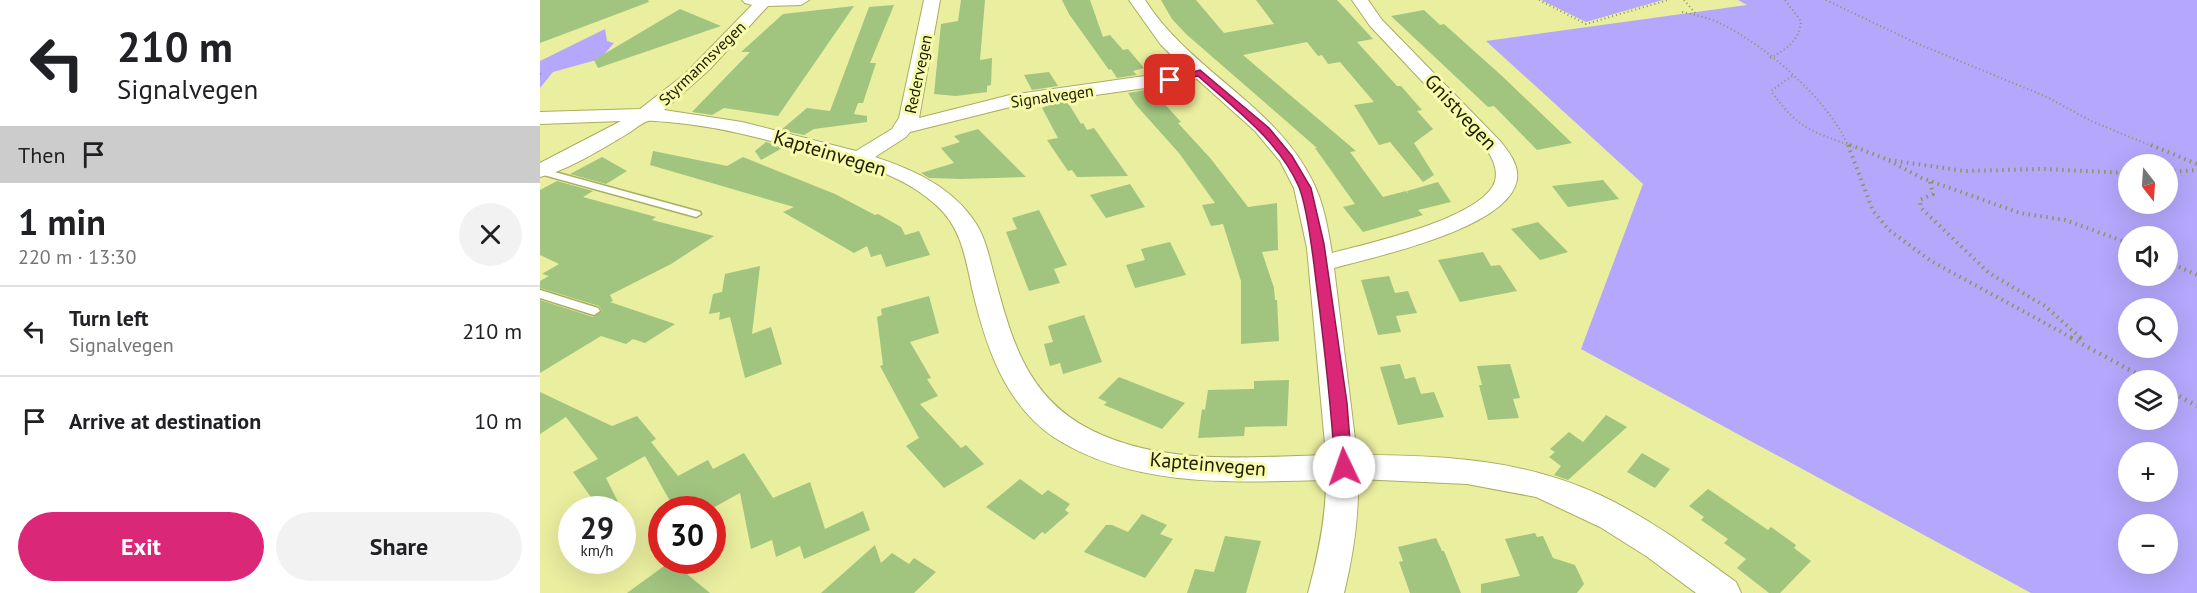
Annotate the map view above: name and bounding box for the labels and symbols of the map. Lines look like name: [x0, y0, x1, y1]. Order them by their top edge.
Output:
street label: Styrmannsvegen: [654, 17, 750, 109]
street label: Redervegen: [900, 33, 936, 115]
pin: [1144, 54, 1195, 105]
street label: Gnistvegen: [1419, 68, 1503, 156]
street label: Signalvegen: [1009, 80, 1095, 112]
street label: Kapteinvegen: [770, 124, 890, 182]
north arrow: [2118, 154, 2178, 214]
position arrow: [1312, 435, 1376, 499]
street label: Kapteinvegen: [1149, 446, 1267, 482]
speed limit sign: 30: [648, 496, 726, 574]

